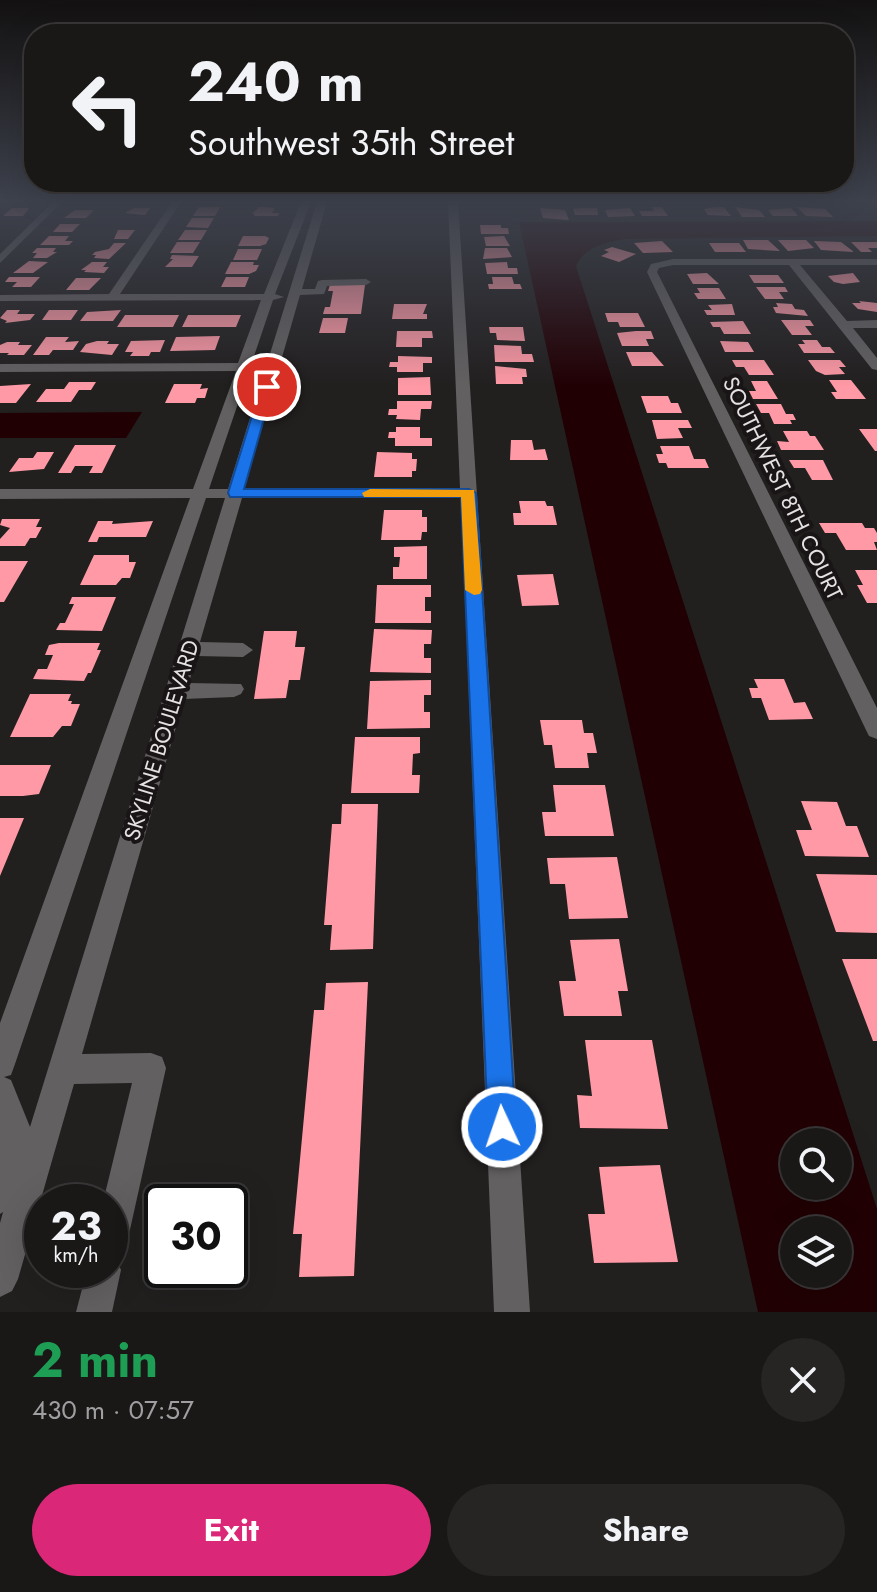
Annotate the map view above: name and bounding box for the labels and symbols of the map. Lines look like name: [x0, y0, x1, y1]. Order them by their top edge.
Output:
pin: [233, 353, 301, 421]
street label: SOUTHWEST 8TH COURT: [715, 371, 851, 606]
street label: SKYLINE BOULEVARD: [115, 636, 207, 844]
position arrow: [460, 1085, 544, 1169]
speed limit sign: 30: [144, 1184, 248, 1288]

